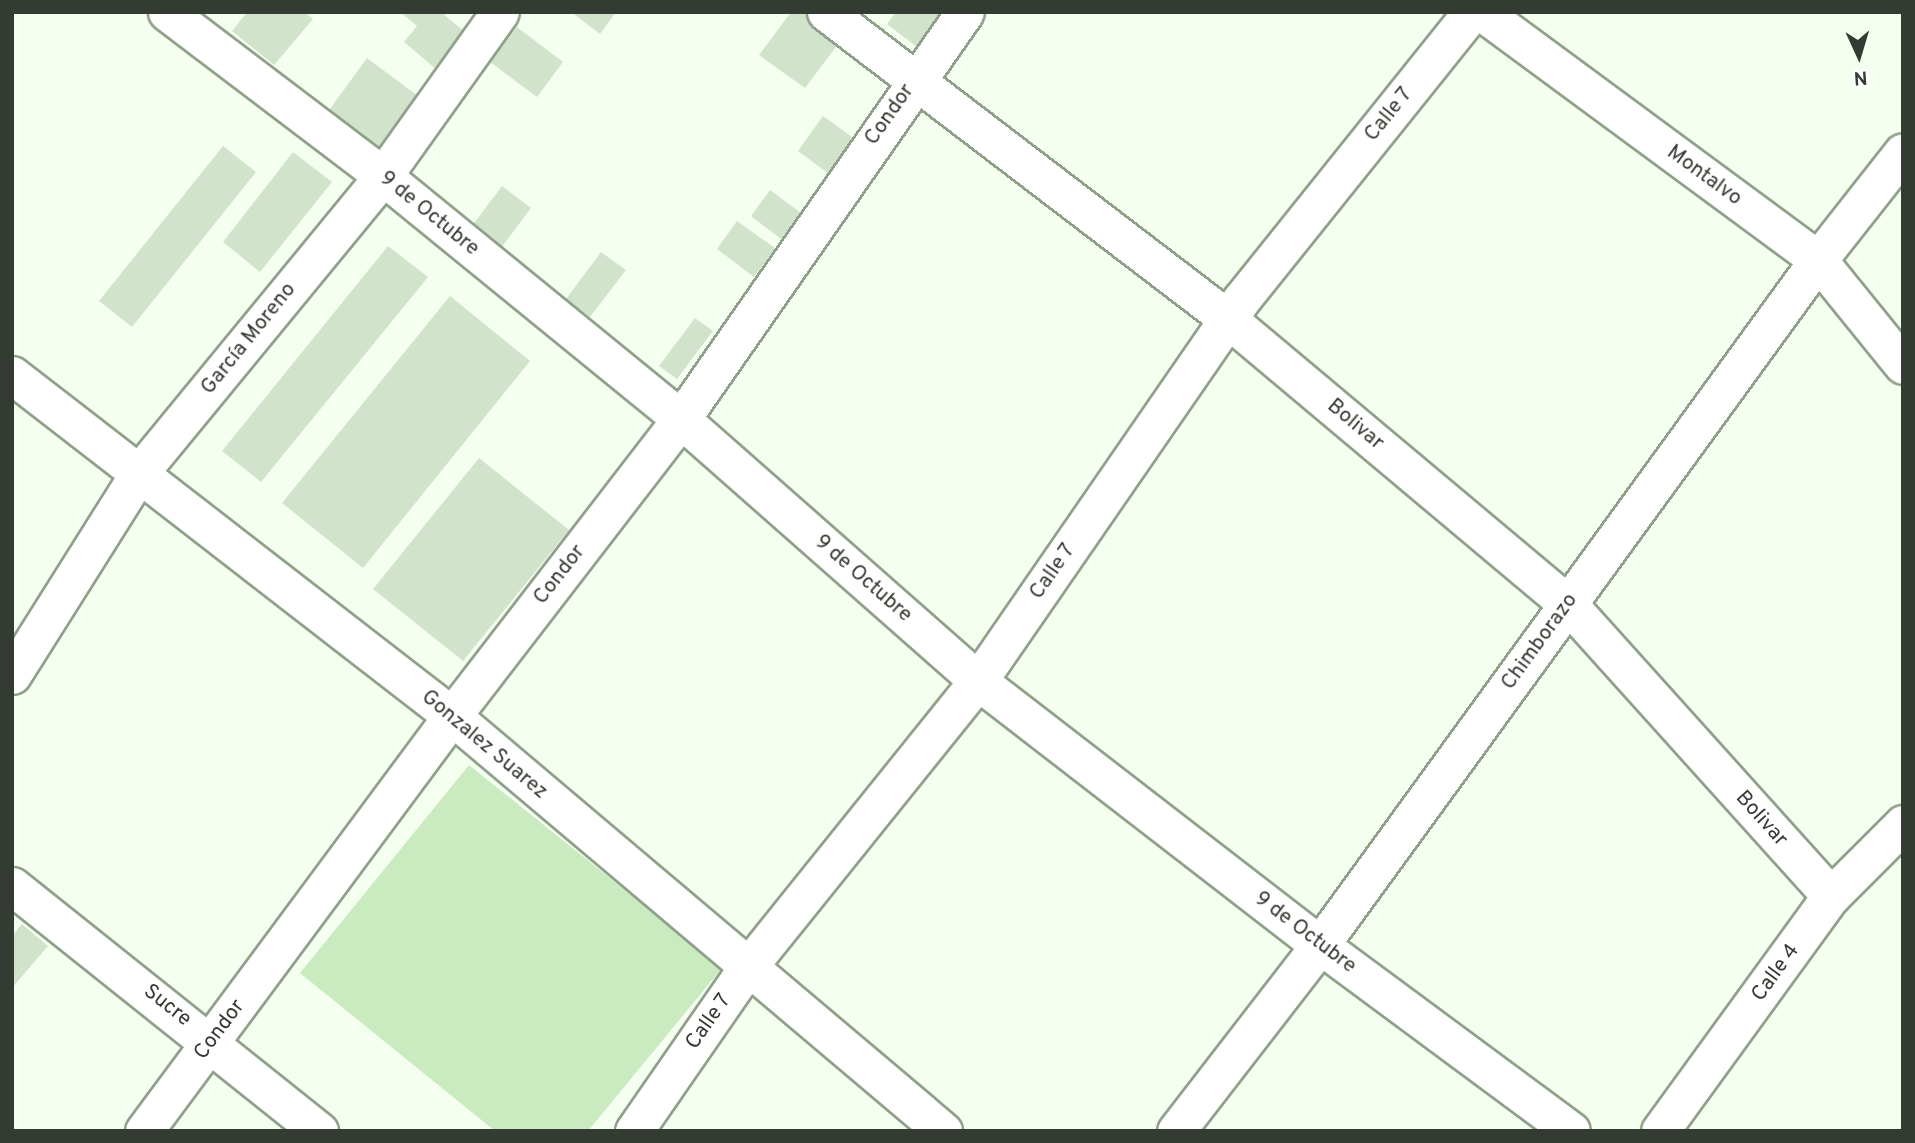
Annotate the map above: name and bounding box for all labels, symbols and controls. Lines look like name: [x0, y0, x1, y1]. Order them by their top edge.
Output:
north arrow: [1824, 21, 1894, 91]
text: N: [1853, 65, 1868, 89]
street label: Condor: [860, 80, 920, 150]
street label: Calle 7: [1359, 83, 1419, 147]
street label: Montalvo: [1662, 140, 1746, 212]
street label: 9 de Octubre: [374, 166, 484, 262]
street label: García Moreno: [196, 278, 302, 400]
street label: Bolivar: [1321, 394, 1389, 456]
street label: 9 de Octubre: [809, 530, 917, 628]
street label: Calle 7: [1025, 539, 1081, 605]
street label: Condor: [529, 540, 591, 610]
street label: Chimborazo: [1497, 589, 1583, 695]
street label: Gonzalez Suarez: [416, 685, 552, 805]
street label: Bolivar: [1729, 786, 1793, 852]
street label: 9 de Octubre: [1249, 887, 1361, 979]
street label: Calle 4: [1747, 939, 1805, 1007]
street label: Sucre: [138, 980, 196, 1032]
street label: Calle 7: [681, 989, 737, 1055]
street label: Condor: [189, 995, 251, 1065]

